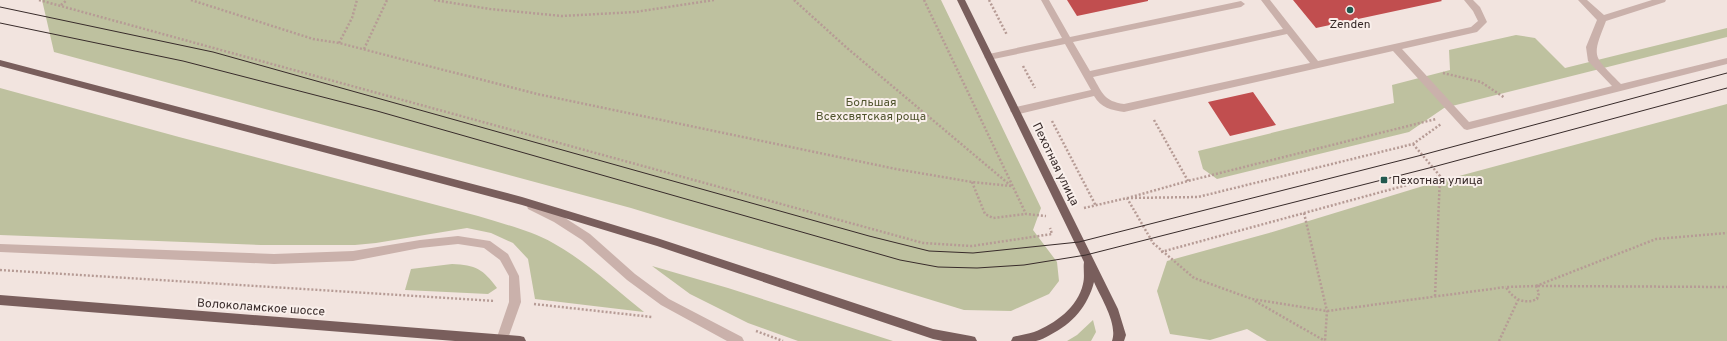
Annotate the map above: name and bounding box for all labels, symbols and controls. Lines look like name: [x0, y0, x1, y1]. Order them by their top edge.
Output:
marker: Zenden: [1345, 5, 1355, 15]
place label: Zenden: [1329, 17, 1371, 33]
park label: Большая Всехсвятская роща: [816, 95, 926, 125]
street label: Пехотная улица: [1028, 120, 1082, 209]
place label: Пехотная улица: [1392, 173, 1483, 189]
marker: Пехотная улица: [1379, 175, 1389, 185]
street label: Волоколамское шоссе: [196, 296, 325, 320]

